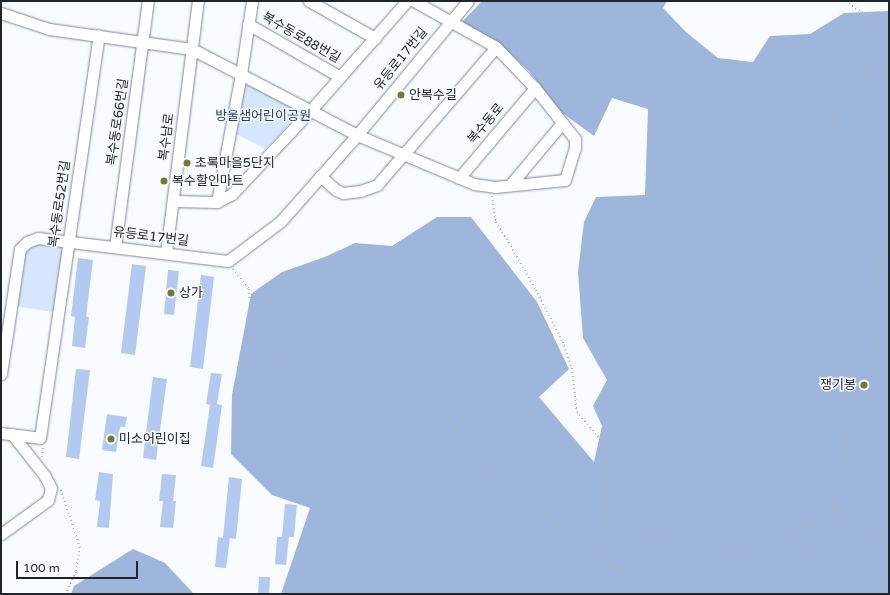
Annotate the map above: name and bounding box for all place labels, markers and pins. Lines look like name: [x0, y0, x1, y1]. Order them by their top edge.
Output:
place label: 안복수길: [409, 87, 457, 103]
marker: 안복수길: [396, 90, 406, 100]
place label: 초록마을5단지: [195, 155, 275, 171]
marker: 초록마을5단지: [182, 158, 192, 168]
place label: 복수할인마트: [172, 173, 244, 189]
marker: 복수할인마트: [159, 176, 169, 186]
place label: 상가: [179, 285, 203, 301]
marker: 상가: [166, 288, 176, 298]
place label: 쟁기봉: [820, 377, 856, 393]
marker: 쟁기봉: [859, 380, 869, 390]
place label: 미소어린이집: [119, 431, 191, 447]
marker: 미소어린이집: [106, 434, 116, 444]

